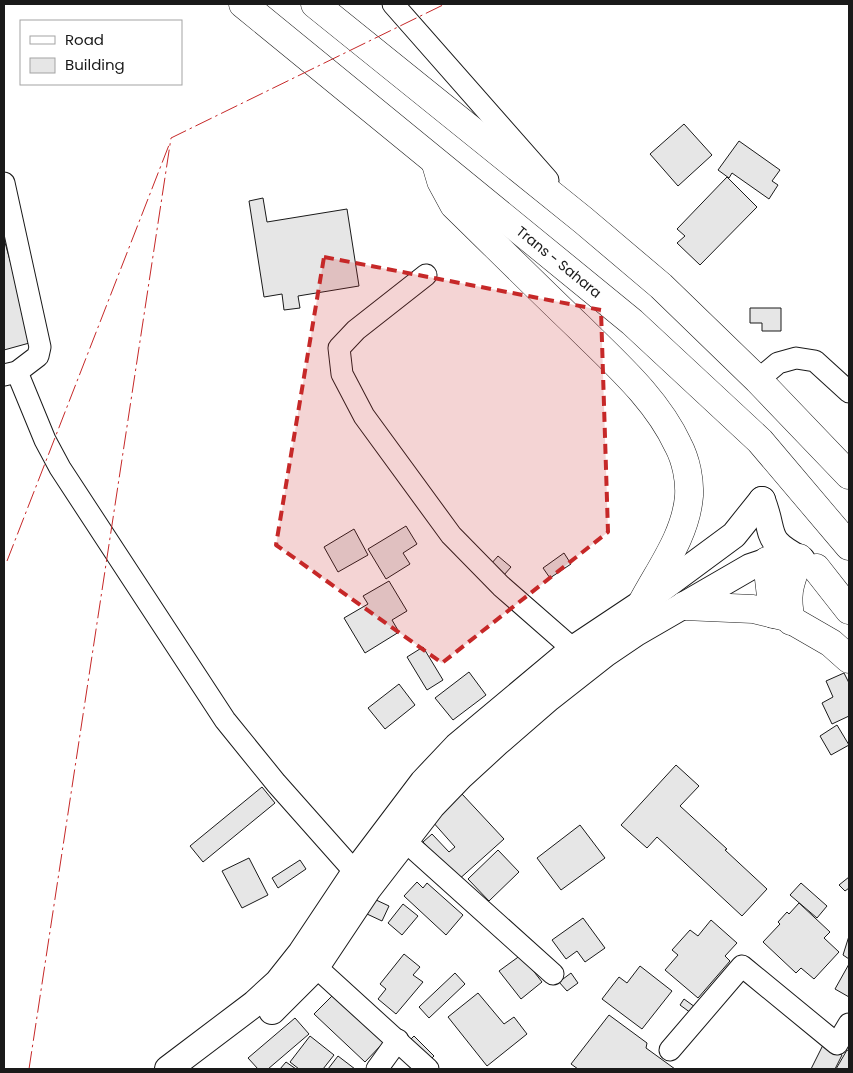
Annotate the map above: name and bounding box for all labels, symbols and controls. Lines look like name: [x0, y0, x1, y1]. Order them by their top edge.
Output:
legend: [20, 20, 182, 85]
text: Road: [65, 29, 104, 50]
text: Building: [65, 54, 125, 75]
street label: Trans - Sahara: [512, 221, 606, 303]

